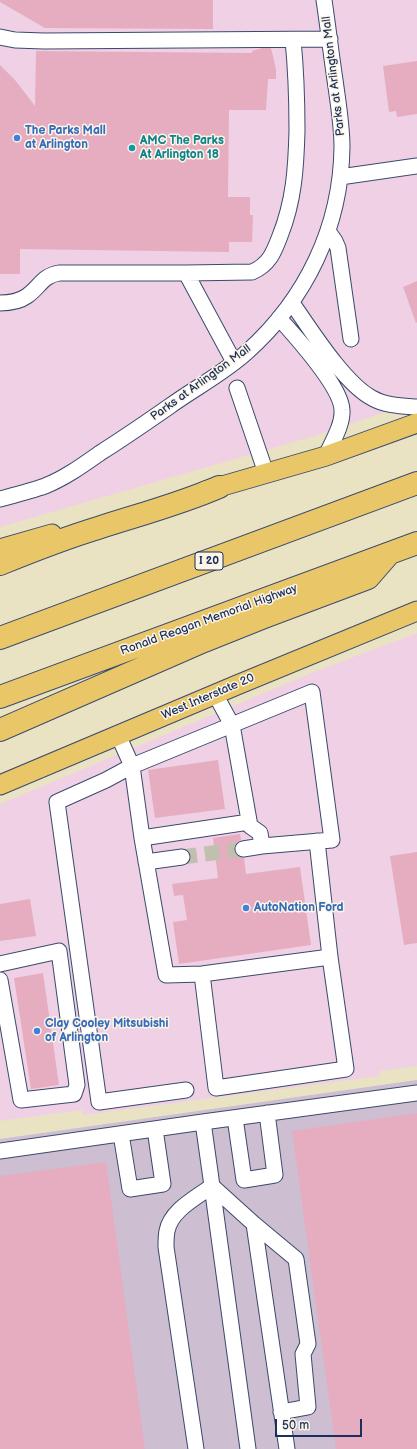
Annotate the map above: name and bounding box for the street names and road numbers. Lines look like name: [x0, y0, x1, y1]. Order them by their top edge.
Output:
street label: Parks at Arlington Mall: [320, 15, 348, 137]
street label: Parks at Arlington Mall: [148, 342, 254, 424]
road number: I 20: [195, 552, 223, 570]
street label: Ronald Reagan Memorial Highway: [119, 581, 299, 659]
street label: West Interstate 20: [159, 671, 257, 723]

